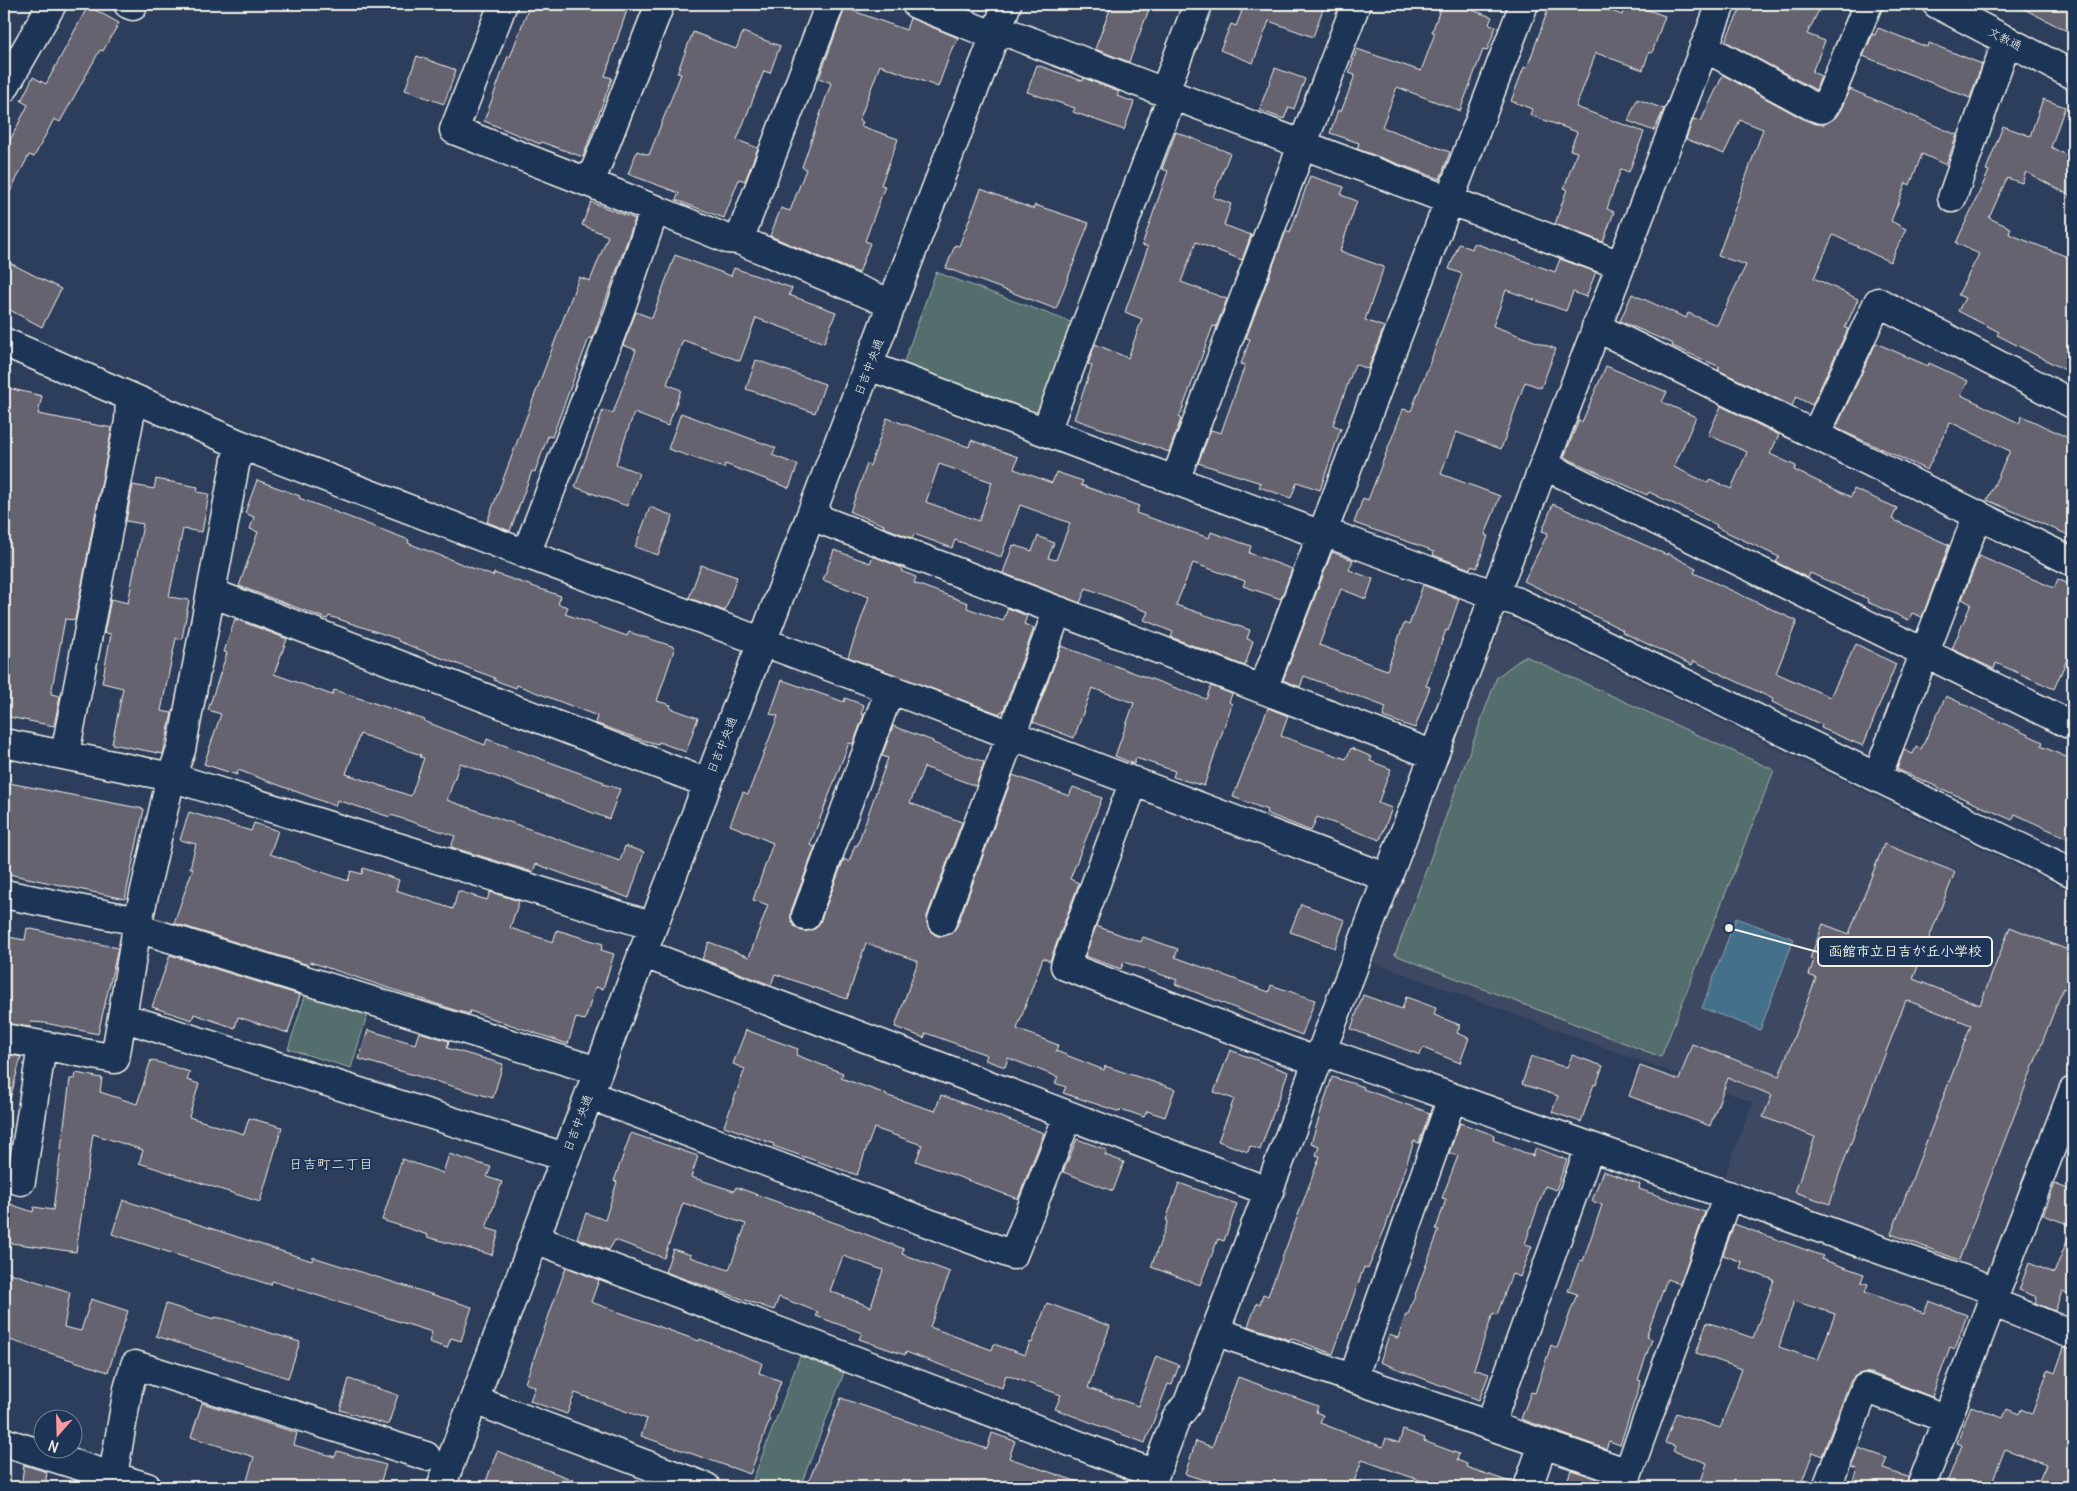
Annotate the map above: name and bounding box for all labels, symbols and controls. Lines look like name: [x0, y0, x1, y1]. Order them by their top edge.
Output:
street label: 文教通: [1986, 24, 2025, 53]
street label: 日吉中央通: [851, 336, 886, 398]
street label: 日吉中央通: [703, 714, 740, 775]
callout: 函館市立日吉が丘小学校: [1818, 937, 1992, 966]
text: 函館市立日吉が丘小学校: [1828, 942, 1982, 960]
street label: 日吉中央通: [560, 1092, 595, 1154]
district label: 日吉町二丁目: [289, 1155, 373, 1173]
north arrow: [32, 1408, 82, 1458]
text: N: [46, 1436, 61, 1456]

